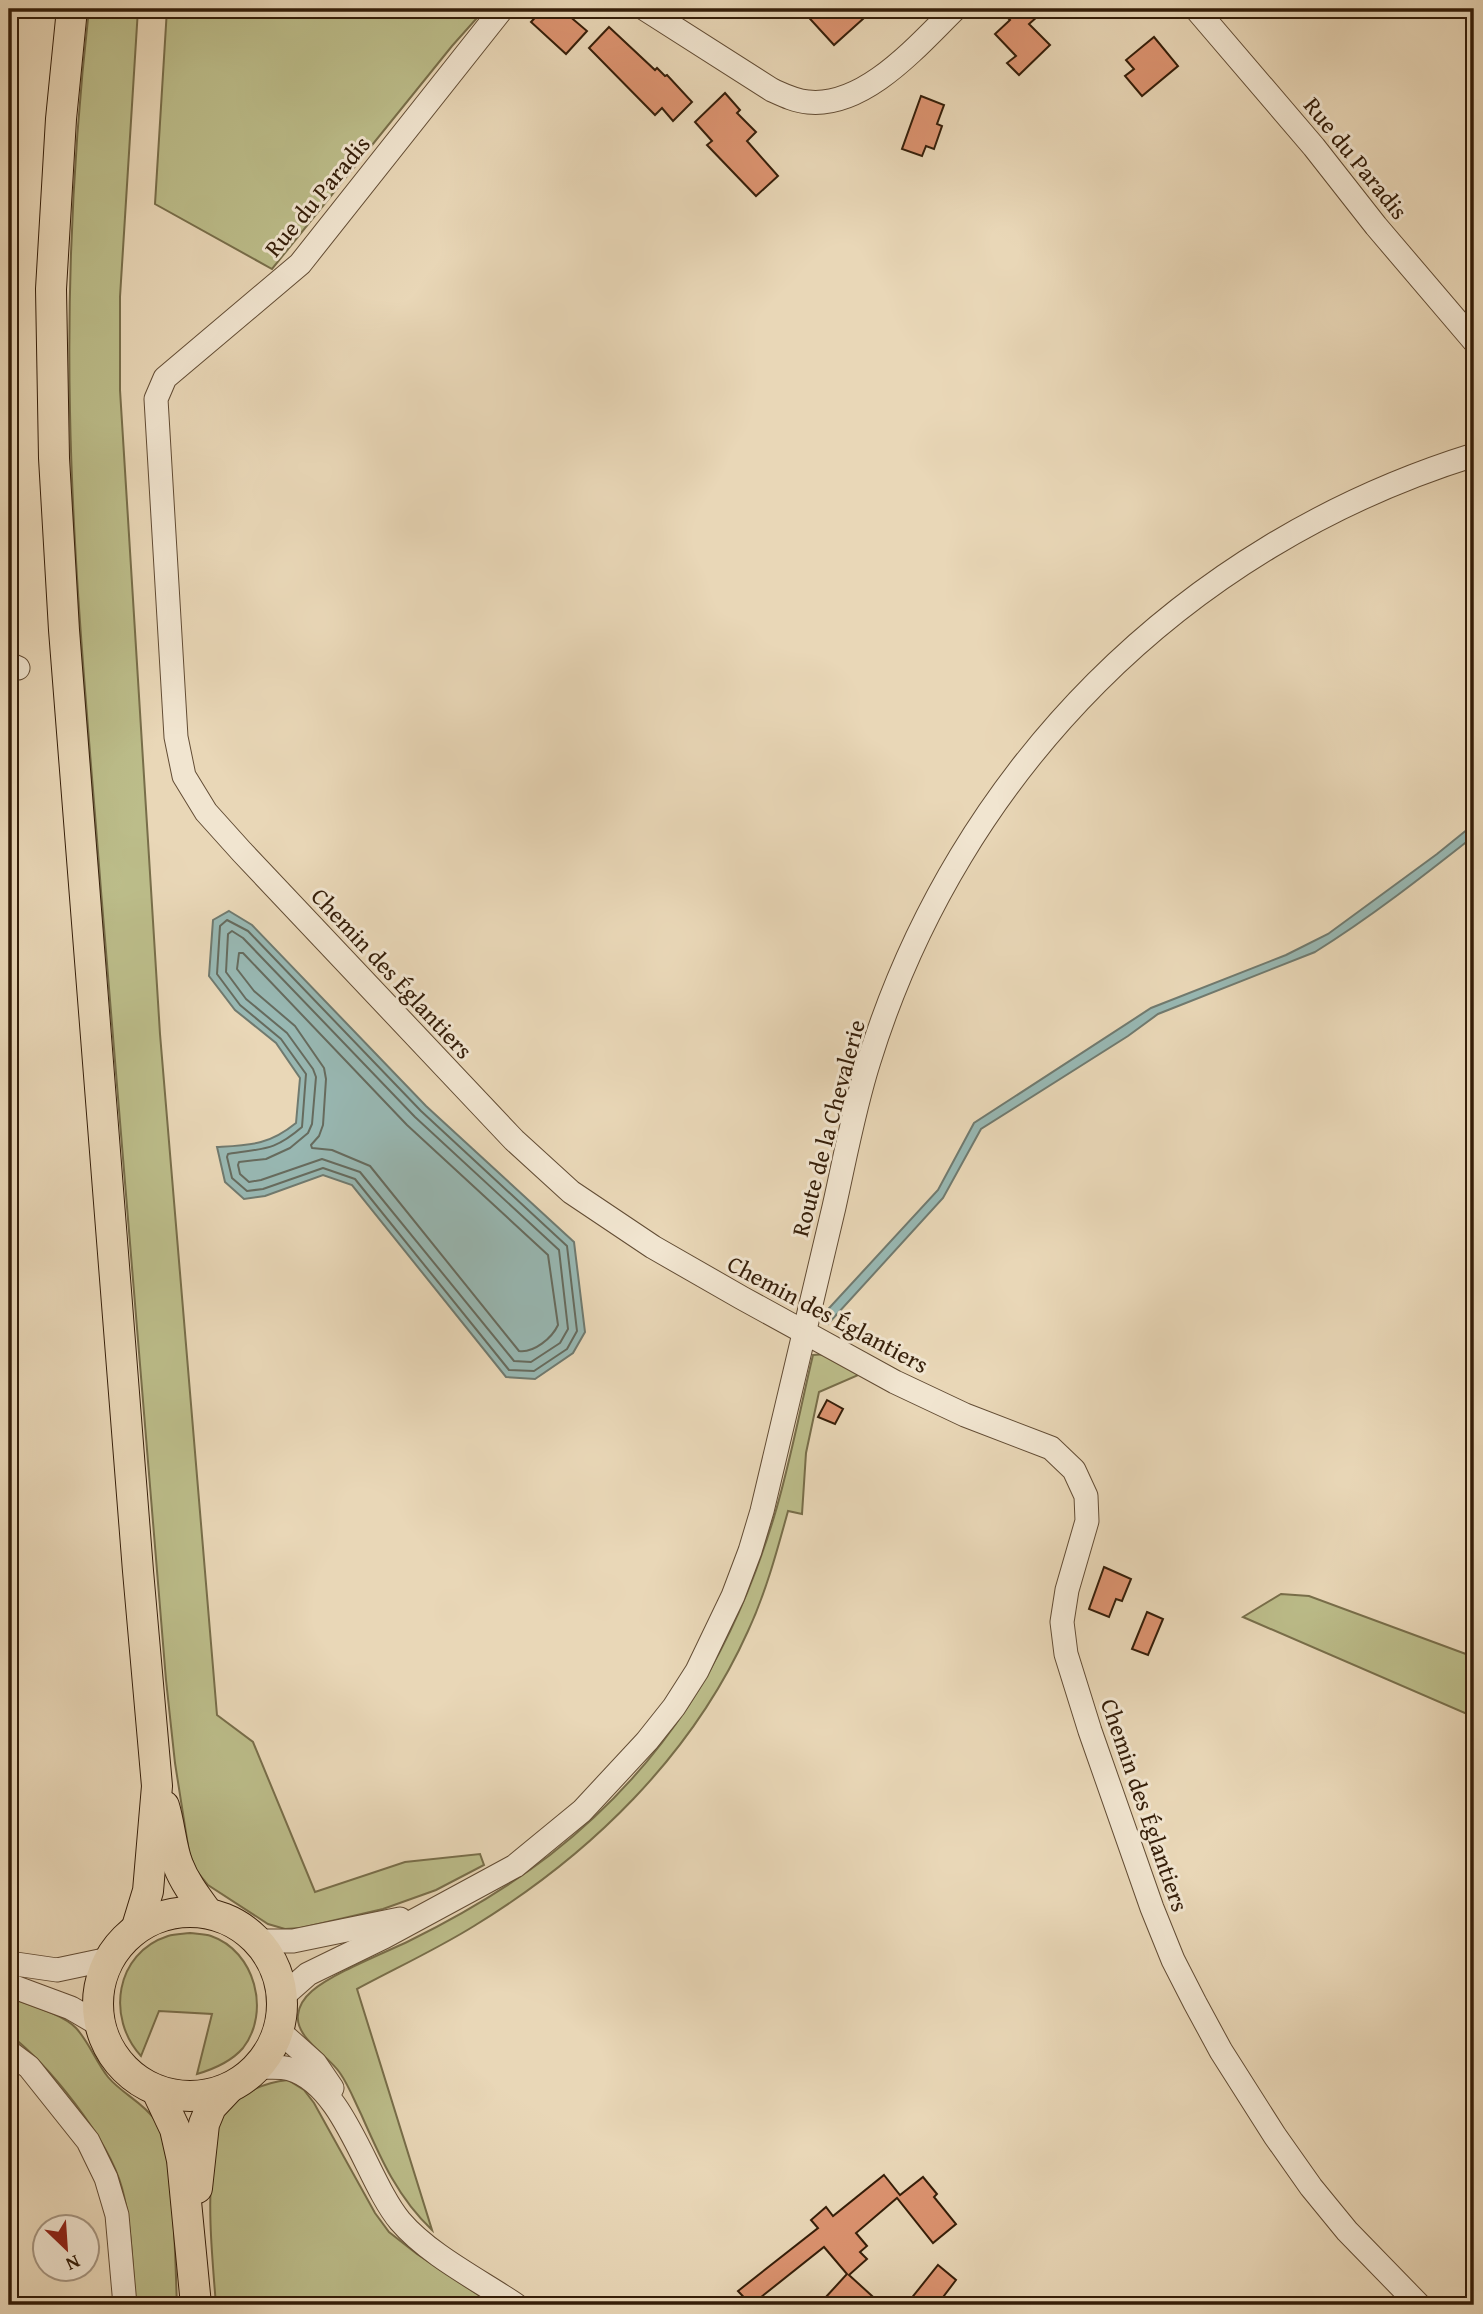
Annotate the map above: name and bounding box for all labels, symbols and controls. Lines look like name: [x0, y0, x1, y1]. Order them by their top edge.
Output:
street label: Rue du Paradis: [1296, 89, 1416, 227]
street label: Rue du Paradis: [256, 128, 378, 264]
street label: Chemin des Églantiers: [303, 879, 481, 1067]
street label: Route de la Chevalerie: [782, 1016, 874, 1240]
street label: Chemin des Églantiers: [721, 1246, 935, 1382]
street label: Chemin des Églantiers: [1092, 1694, 1198, 1916]
north arrow: [32, 2212, 102, 2282]
text: N: [61, 2248, 85, 2279]

